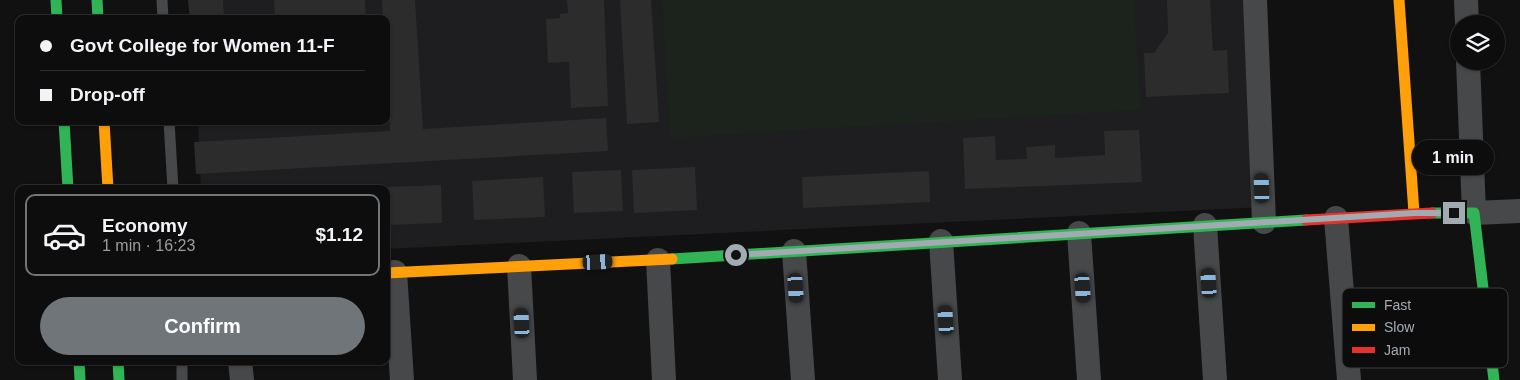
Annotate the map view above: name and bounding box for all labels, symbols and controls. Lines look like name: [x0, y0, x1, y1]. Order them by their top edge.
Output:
map controls: [1450, 15, 1505, 70]
button: layers: [1450, 15, 1505, 70]
text: Govt College for Women 11-F: [70, 35, 335, 56]
text: Drop-off: [70, 84, 145, 105]
callout: 1 min: [1413, 140, 1495, 176]
text: 1 min: [1432, 149, 1474, 166]
car: [1253, 173, 1270, 203]
route end: [1443, 202, 1465, 224]
icon: car: [42, 213, 87, 258]
text: Economy: [102, 215, 188, 236]
text: $1.12: [315, 224, 363, 245]
text: 1 min · 16:23: [102, 237, 195, 254]
route start: [725, 244, 747, 266]
car: [582, 254, 613, 270]
car: [1200, 268, 1217, 298]
car: [787, 273, 804, 303]
car: [1074, 273, 1091, 303]
legend: [1342, 288, 1508, 368]
button: Confirm: [40, 297, 365, 355]
text: Fast: [1384, 297, 1411, 313]
car: [937, 305, 954, 335]
car: [513, 308, 530, 338]
text: Slow: [1384, 319, 1415, 335]
text: Jam: [1384, 342, 1410, 358]

